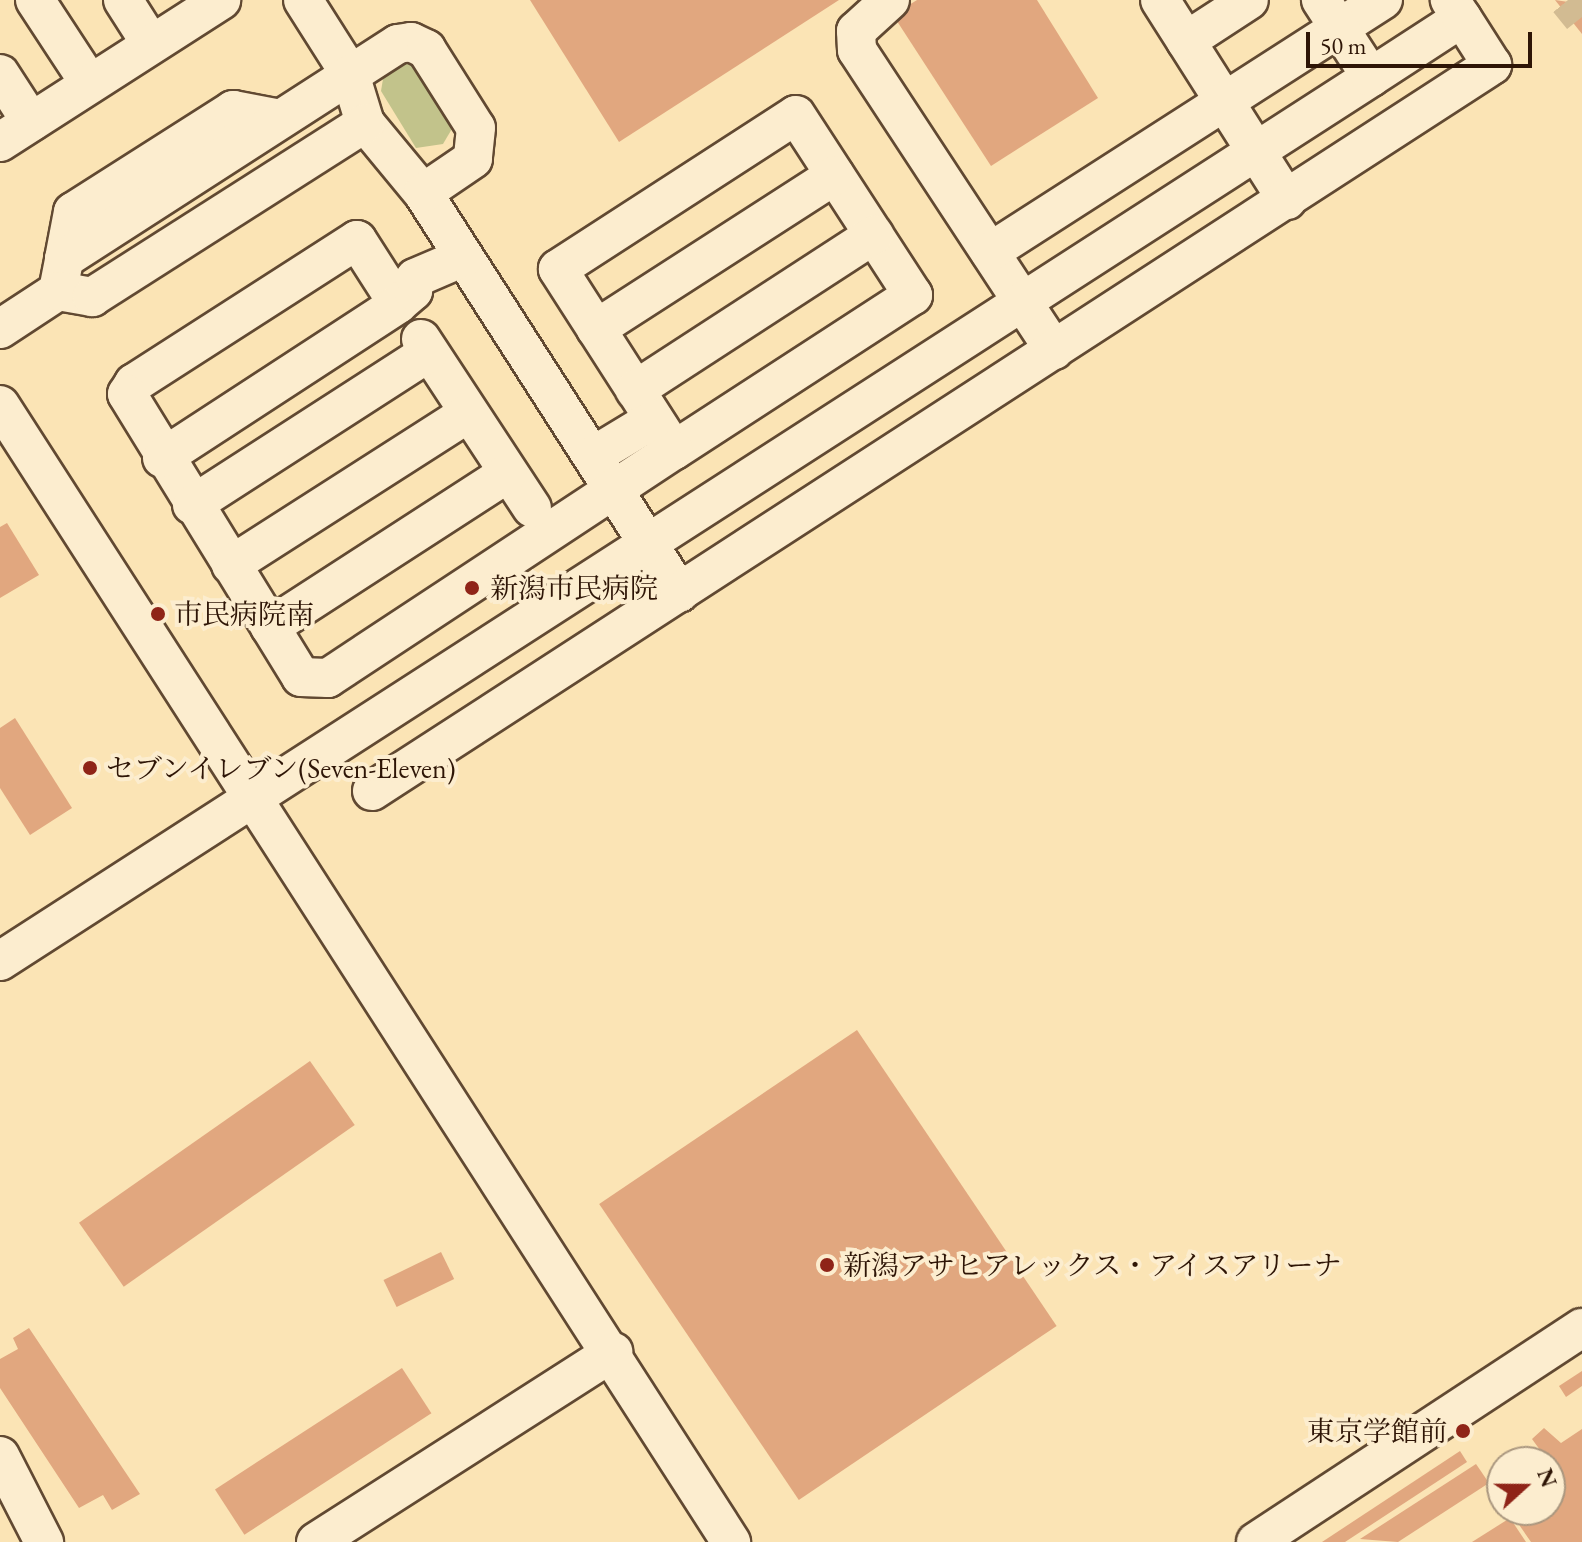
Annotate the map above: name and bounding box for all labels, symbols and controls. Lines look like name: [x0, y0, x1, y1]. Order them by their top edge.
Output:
scale bar: [1310, 16, 1536, 66]
text: 50 m: [1320, 30, 1367, 61]
place label: 新潟市民病院: [490, 571, 658, 605]
marker: 新潟市民病院: [461, 577, 483, 599]
place label: 市民病院南: [174, 597, 314, 631]
marker: 市民病院南: [149, 605, 167, 623]
place label: セブンイレブン(Seven-Eleven): [106, 751, 459, 785]
marker: セブンイレブン(Seven-Eleven): [81, 759, 99, 777]
place label: 新潟アサヒアレックス・アイスアリーナ: [843, 1248, 1347, 1282]
marker: 新潟アサヒアレックス・アイスアリーナ: [818, 1256, 836, 1274]
place label: 東京学館前: [1307, 1414, 1447, 1448]
marker: 東京学館前: [1454, 1422, 1472, 1440]
north arrow: [1486, 1446, 1566, 1526]
text: N: [1530, 1464, 1564, 1491]

